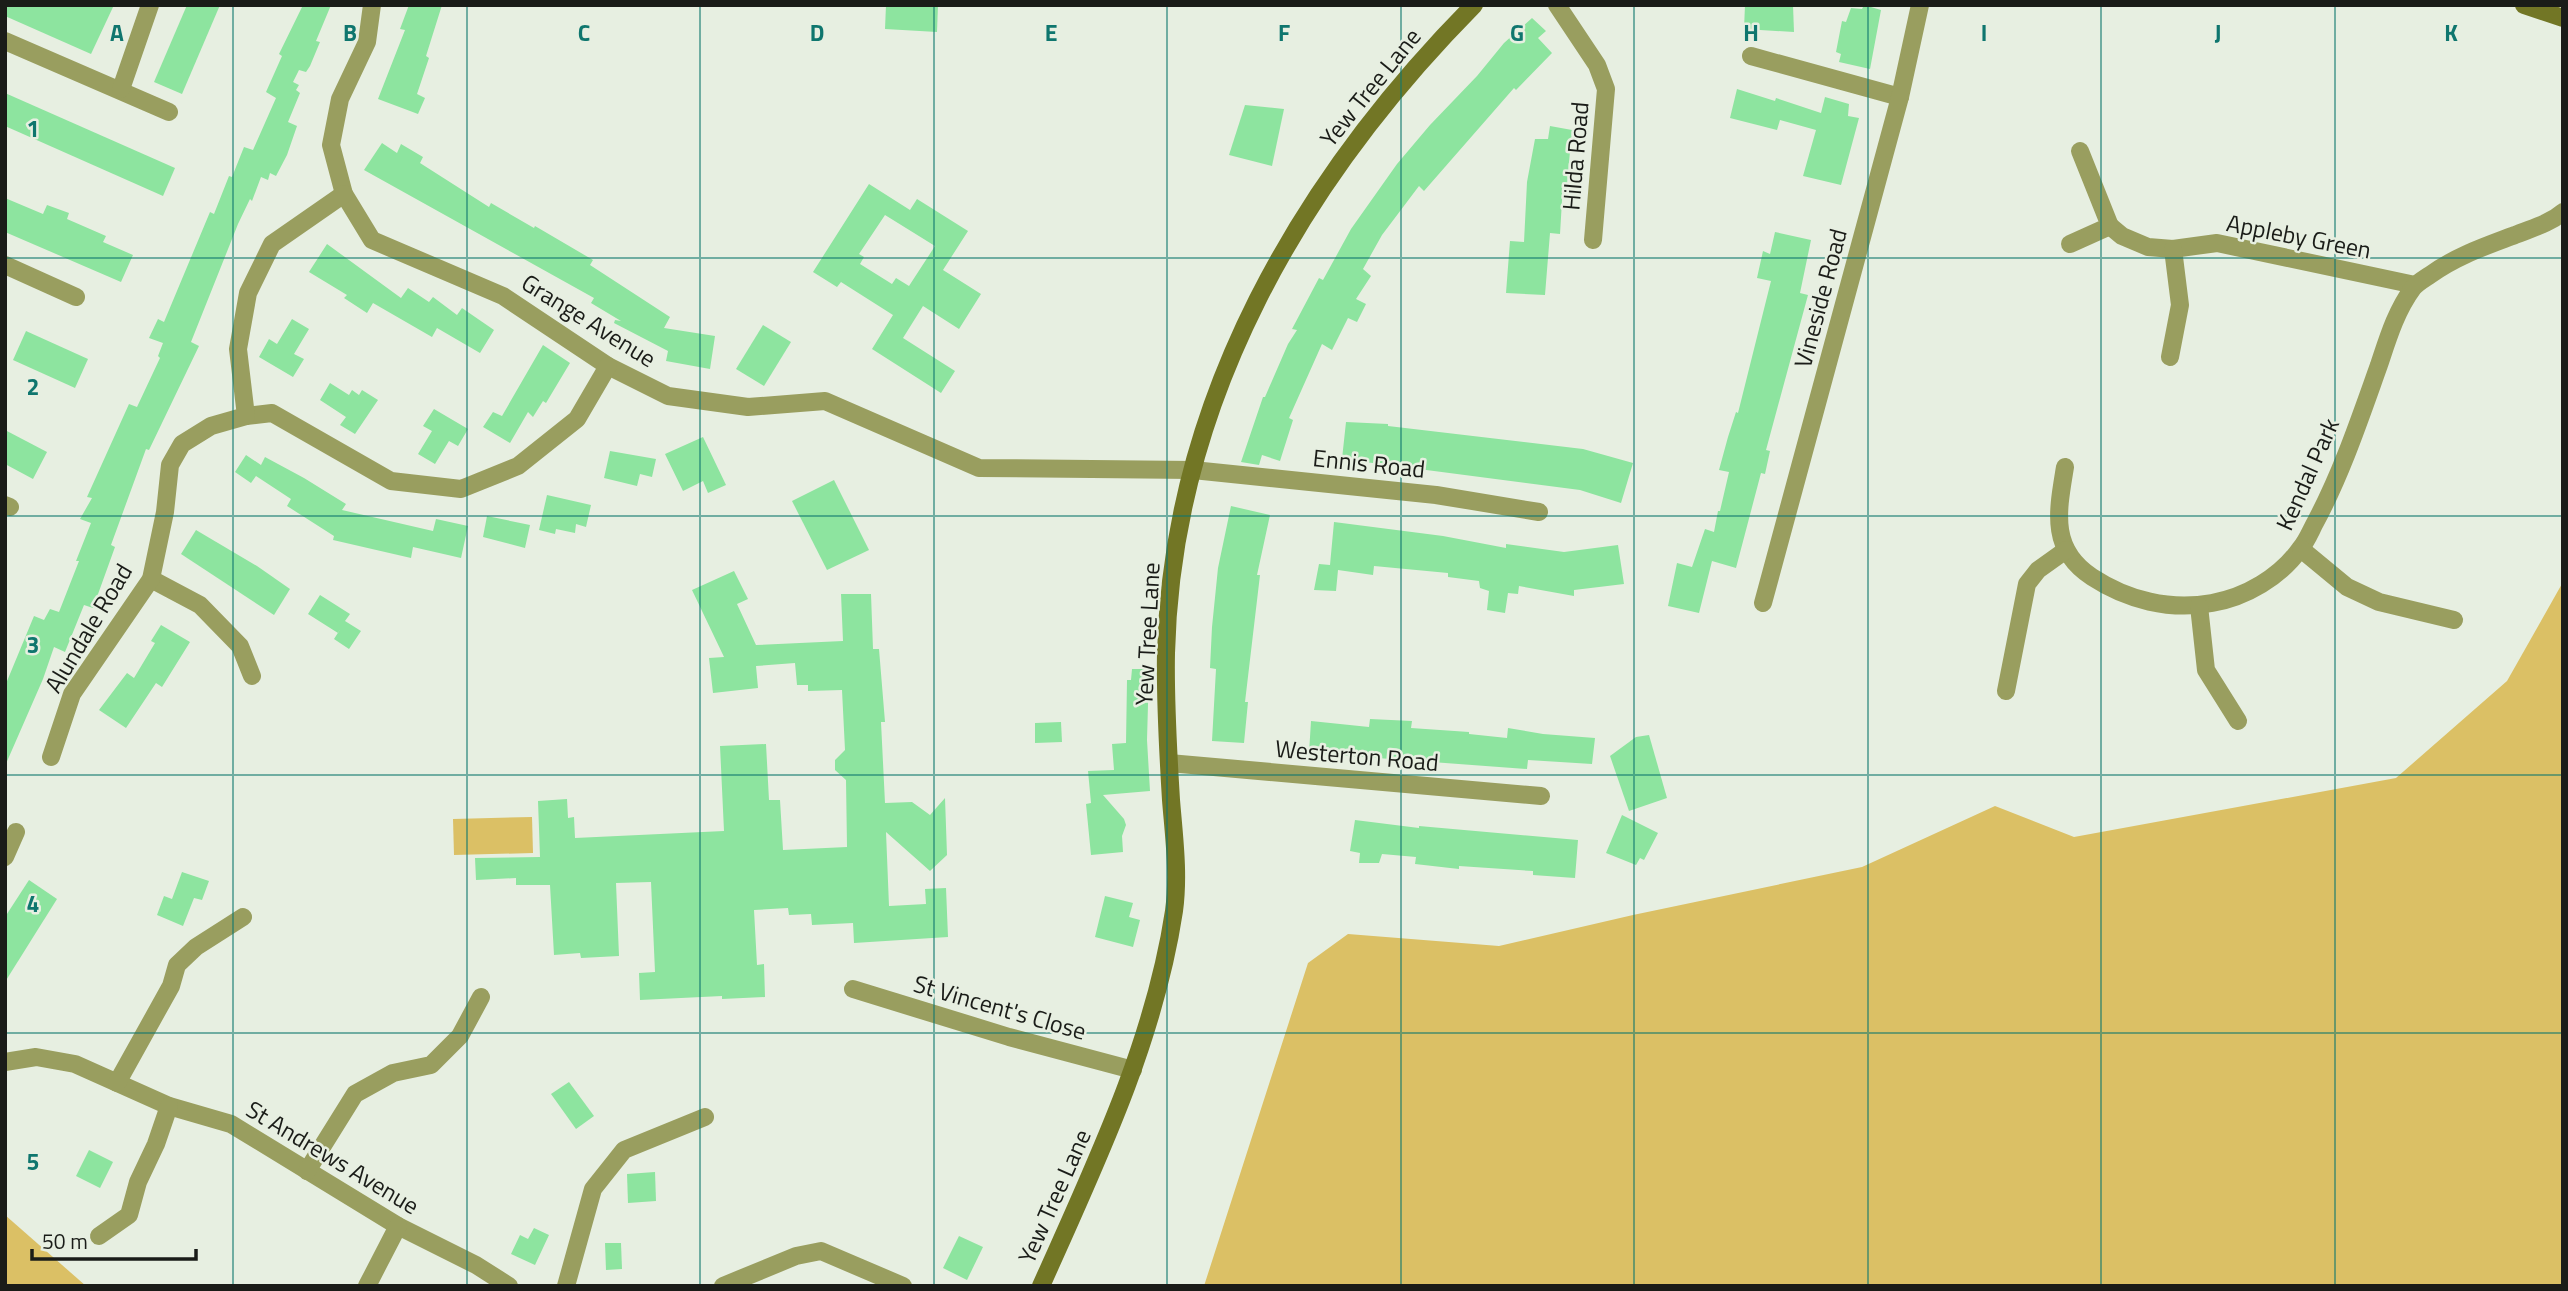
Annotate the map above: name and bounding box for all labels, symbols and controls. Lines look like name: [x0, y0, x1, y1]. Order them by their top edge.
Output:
text: A: [110, 15, 124, 50]
text: B: [343, 15, 357, 50]
text: C: [578, 15, 590, 50]
text: D: [810, 15, 824, 50]
text: E: [1045, 15, 1057, 50]
text: F: [1278, 15, 1290, 50]
text: G: [1510, 15, 1524, 50]
text: H: [1743, 15, 1759, 50]
text: I: [1981, 15, 1987, 50]
text: J: [2215, 15, 2221, 50]
text: K: [2444, 15, 2458, 50]
street label: Yew Tree Lane: [1311, 20, 1429, 154]
street label: Hilda Road: [1552, 100, 1598, 212]
text: 1: [27, 111, 39, 146]
street label: Appleby Green: [2224, 204, 2374, 268]
street label: Vineside Road: [1784, 224, 1856, 372]
street label: Grange Avenue: [515, 264, 663, 376]
text: 2: [27, 369, 39, 404]
street label: Kendal Park: [2266, 412, 2348, 536]
street label: Ennis Road: [1311, 439, 1427, 487]
street label: Alundale Road: [35, 557, 141, 699]
street label: Yew Tree Lane: [1125, 561, 1169, 707]
text: 3: [27, 627, 39, 662]
street label: Westerton Road: [1274, 730, 1440, 780]
text: 4: [27, 886, 39, 921]
street label: St Vincent's Close: [909, 965, 1091, 1049]
street label: St Andrews Avenue: [240, 1091, 426, 1223]
street label: Yew Tree Lane: [1008, 1123, 1100, 1269]
text: 5: [27, 1144, 39, 1179]
scale bar: [32, 1218, 196, 1262]
text: 50 m: [42, 1225, 88, 1257]

